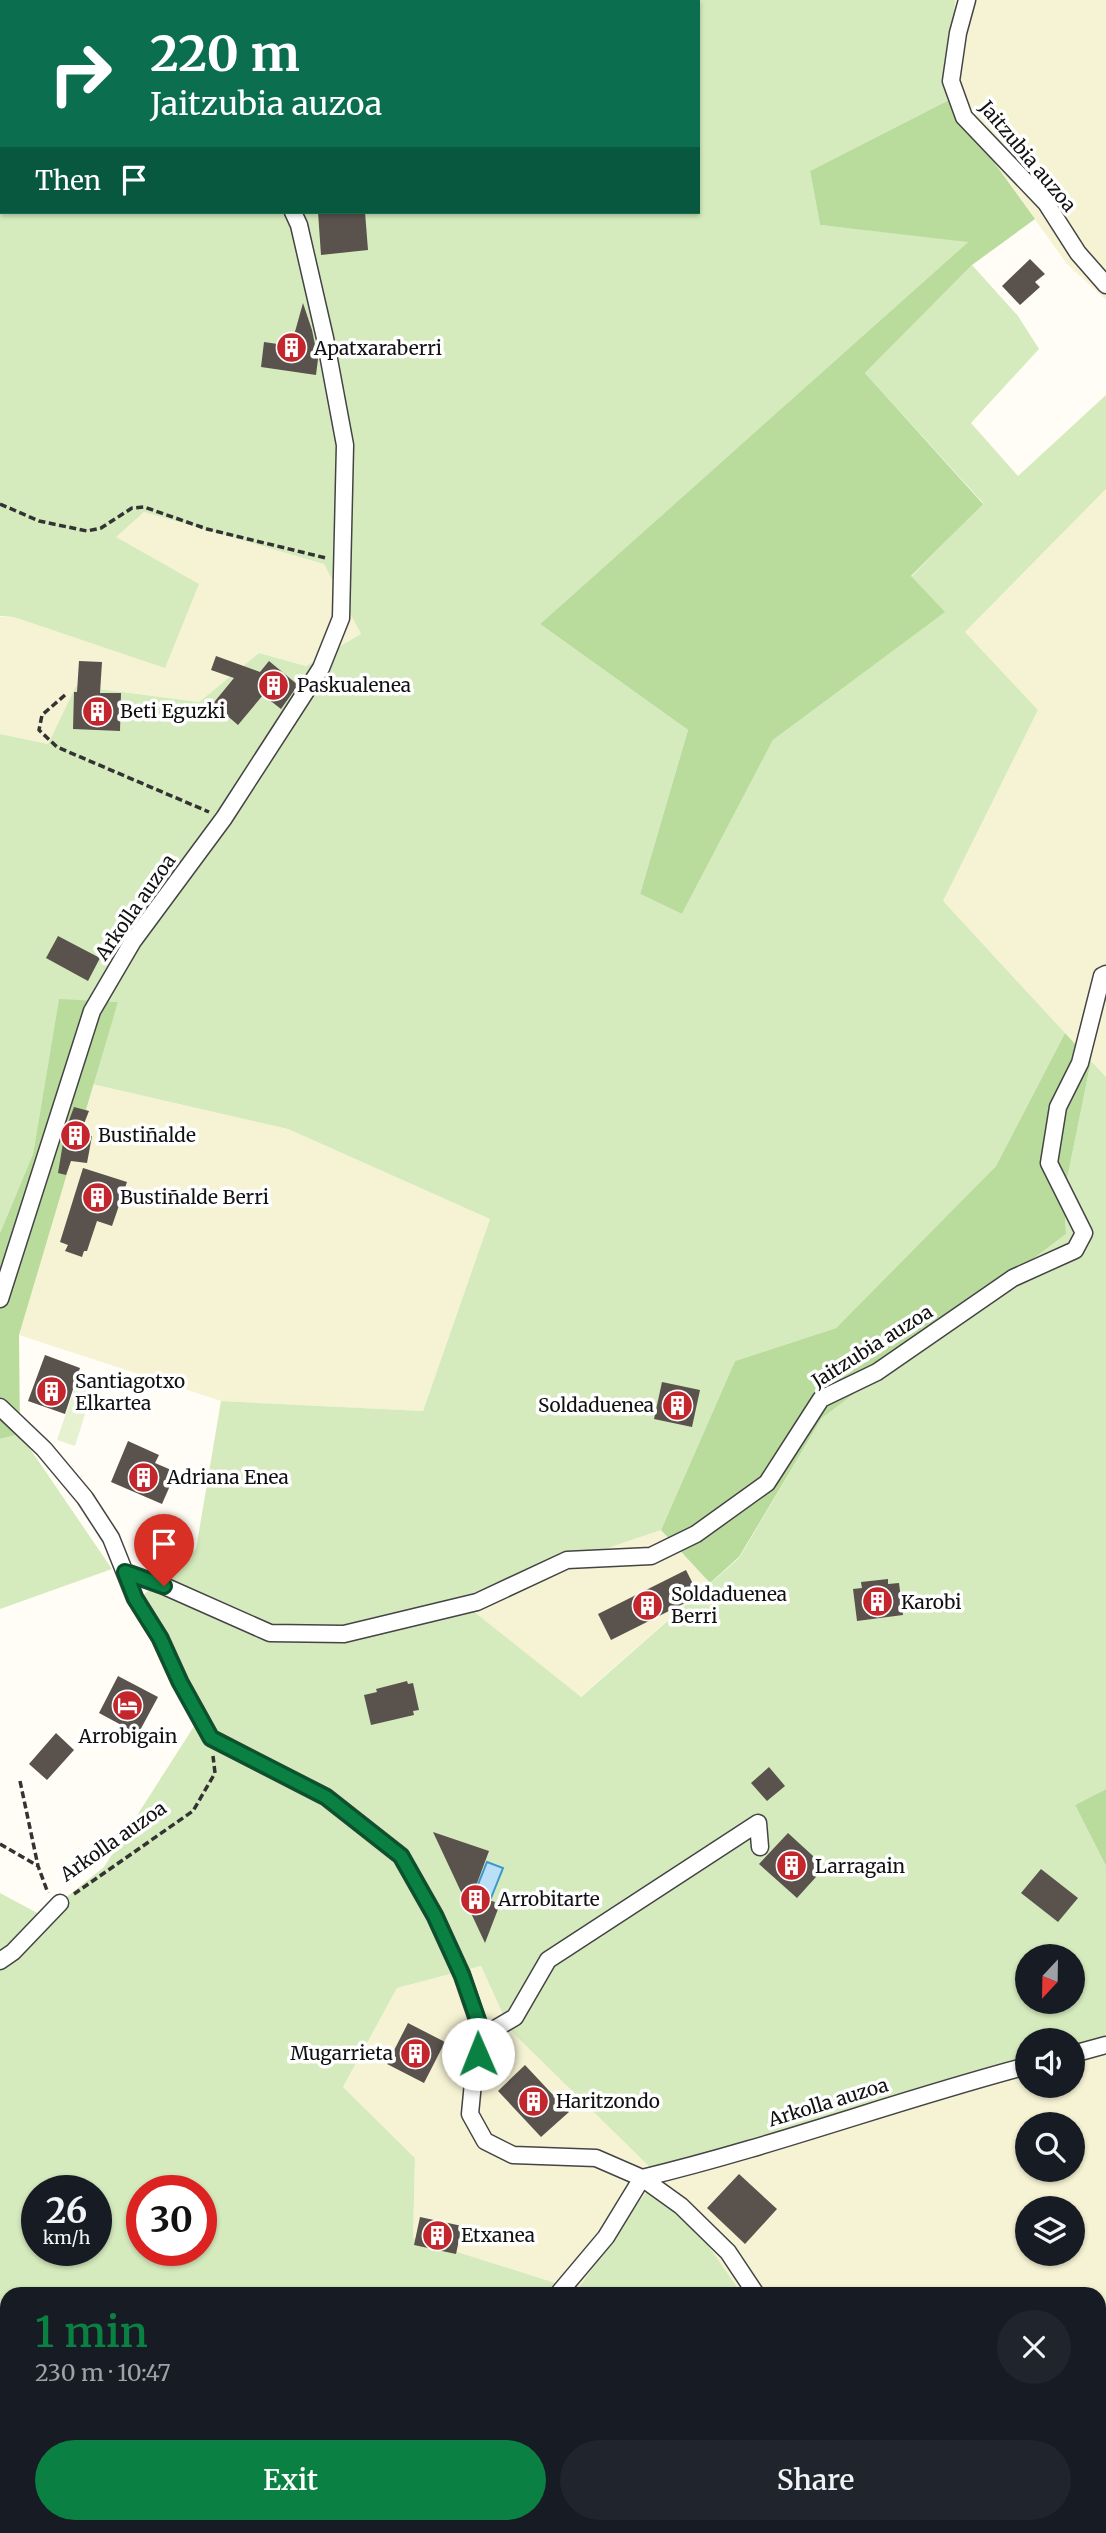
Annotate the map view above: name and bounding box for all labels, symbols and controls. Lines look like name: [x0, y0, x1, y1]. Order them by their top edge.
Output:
text: 220 m: [150, 23, 300, 84]
icon: right: [35, 28, 126, 119]
text: Jaitzubia auzoa: [150, 84, 382, 124]
street label: Jaitzubia auzoa: [974, 95, 1081, 217]
icon: arrive: [115, 161, 153, 199]
text: Then: [35, 164, 101, 197]
building icon: Apatxaraberri: [274, 331, 308, 365]
place label: Apatxaraberri: [313, 336, 442, 360]
building icon: Paskualenea: [257, 668, 291, 702]
place label: Paskualenea: [297, 673, 411, 697]
building icon: Beti Eguzki: [80, 694, 114, 728]
place label: Beti Eguzki: [120, 699, 225, 723]
street label: Arkolla auzoa: [89, 849, 180, 966]
building icon: Bustiñalde: [58, 1118, 92, 1152]
place label: Bustiñalde: [98, 1123, 196, 1147]
building icon: Bustiñalde Berri: [80, 1180, 114, 1214]
place label: Bustiñalde Berri: [120, 1185, 269, 1209]
street label: Jaitzubia auzoa: [806, 1299, 937, 1393]
place label: Santiagotxo Elkartea: [75, 1369, 185, 1415]
building icon: Santiagotxo Elkartea: [35, 1375, 69, 1409]
building icon: Soldaduenea: [660, 1388, 694, 1422]
place label: Soldaduenea: [538, 1393, 654, 1417]
building icon: Adriana Enea: [127, 1460, 161, 1494]
place label: Adriana Enea: [166, 1465, 289, 1489]
pin: [134, 1514, 194, 1586]
icon: arrive: [145, 1525, 183, 1563]
place label: Soldaduenea Berri: [671, 1582, 787, 1628]
building icon: Karobi: [861, 1585, 895, 1619]
building icon: Soldaduenea Berri: [631, 1588, 665, 1622]
place label: Karobi: [901, 1590, 961, 1614]
hotel icon: Arrobigain: [111, 1688, 145, 1722]
place label: Arrobigain: [78, 1724, 178, 1748]
street label: Arkolla auzoa: [54, 1796, 171, 1887]
building icon: Larragain: [775, 1849, 809, 1883]
place label: Larragain: [815, 1854, 906, 1878]
building icon: Arrobitarte: [458, 1882, 492, 1916]
place label: Arrobitarte: [497, 1887, 600, 1911]
north arrow: [1015, 1944, 1085, 2014]
map controls: [1015, 1944, 1085, 2266]
position arrow: [441, 2017, 515, 2091]
button: sound: [1015, 2028, 1085, 2098]
building icon: Mugarrieta: [399, 2036, 433, 2070]
place label: Mugarrieta: [290, 2041, 393, 2065]
street label: Arkolla auzoa: [764, 2072, 891, 2132]
building icon: Haritzondo: [516, 2084, 550, 2118]
place label: Haritzondo: [556, 2089, 660, 2113]
button: search: [1015, 2112, 1085, 2182]
speed limit sign: 30: [126, 2175, 217, 2266]
text: 26: [46, 2189, 87, 2233]
button: layers: [1015, 2196, 1085, 2266]
building icon: Etxanea: [421, 2218, 455, 2252]
place label: Etxanea: [461, 2223, 535, 2247]
text: km/h: [43, 2226, 90, 2249]
text: 1 min: [35, 2306, 148, 2358]
button: close: [997, 2310, 1071, 2384]
text: 230 m · 10:47: [35, 2358, 171, 2387]
button: Exit: [35, 2440, 546, 2520]
button: Share: [560, 2440, 1071, 2520]

